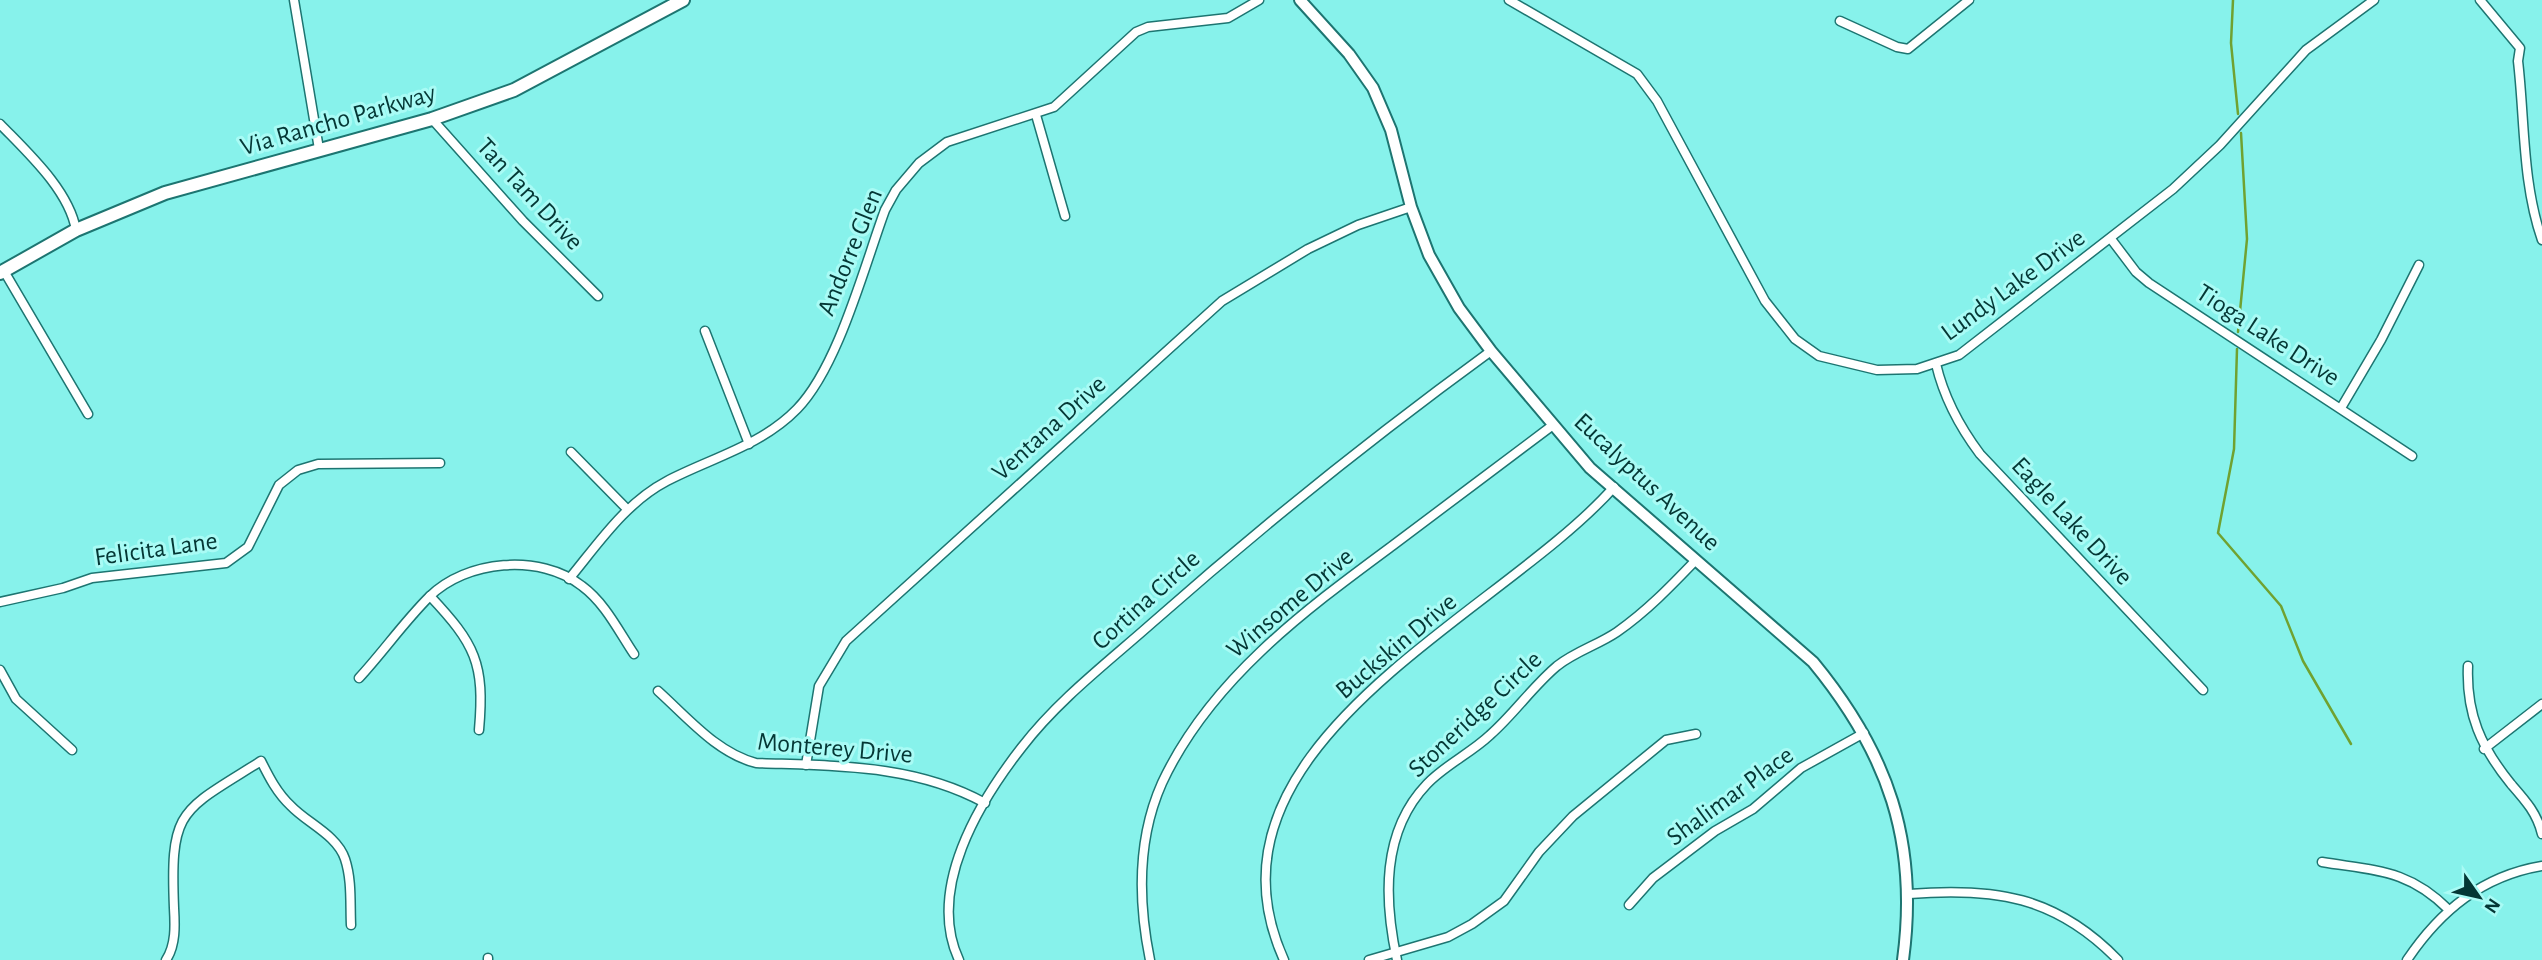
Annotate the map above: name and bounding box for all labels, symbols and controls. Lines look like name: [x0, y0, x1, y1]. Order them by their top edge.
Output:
street label: Via Rancho Parkway: [237, 80, 439, 160]
street label: Tan Tam Drive: [472, 133, 588, 255]
street label: Andorre Glen: [813, 185, 887, 319]
street label: Lundy Lake Drive: [1936, 224, 2090, 346]
street label: Tioga Lake Drive: [2192, 279, 2344, 391]
street label: Ventana Drive: [987, 371, 1111, 485]
street label: Eucalyptus Avenue: [1569, 408, 1725, 556]
street label: Eagle Lake Drive: [2007, 452, 2137, 590]
street label: Felicita Lane: [93, 528, 219, 570]
street label: Winsome Drive: [1222, 543, 1358, 663]
street label: Cortina Circle: [1087, 545, 1205, 655]
street label: Buckskin Drive: [1331, 588, 1461, 704]
street label: Stoneridge Circle: [1403, 646, 1547, 782]
street label: Monterey Drive: [756, 728, 914, 768]
street label: Shalimar Place: [1662, 742, 1798, 850]
north arrow: [2444, 862, 2514, 932]
text: N: [2480, 895, 2503, 916]

